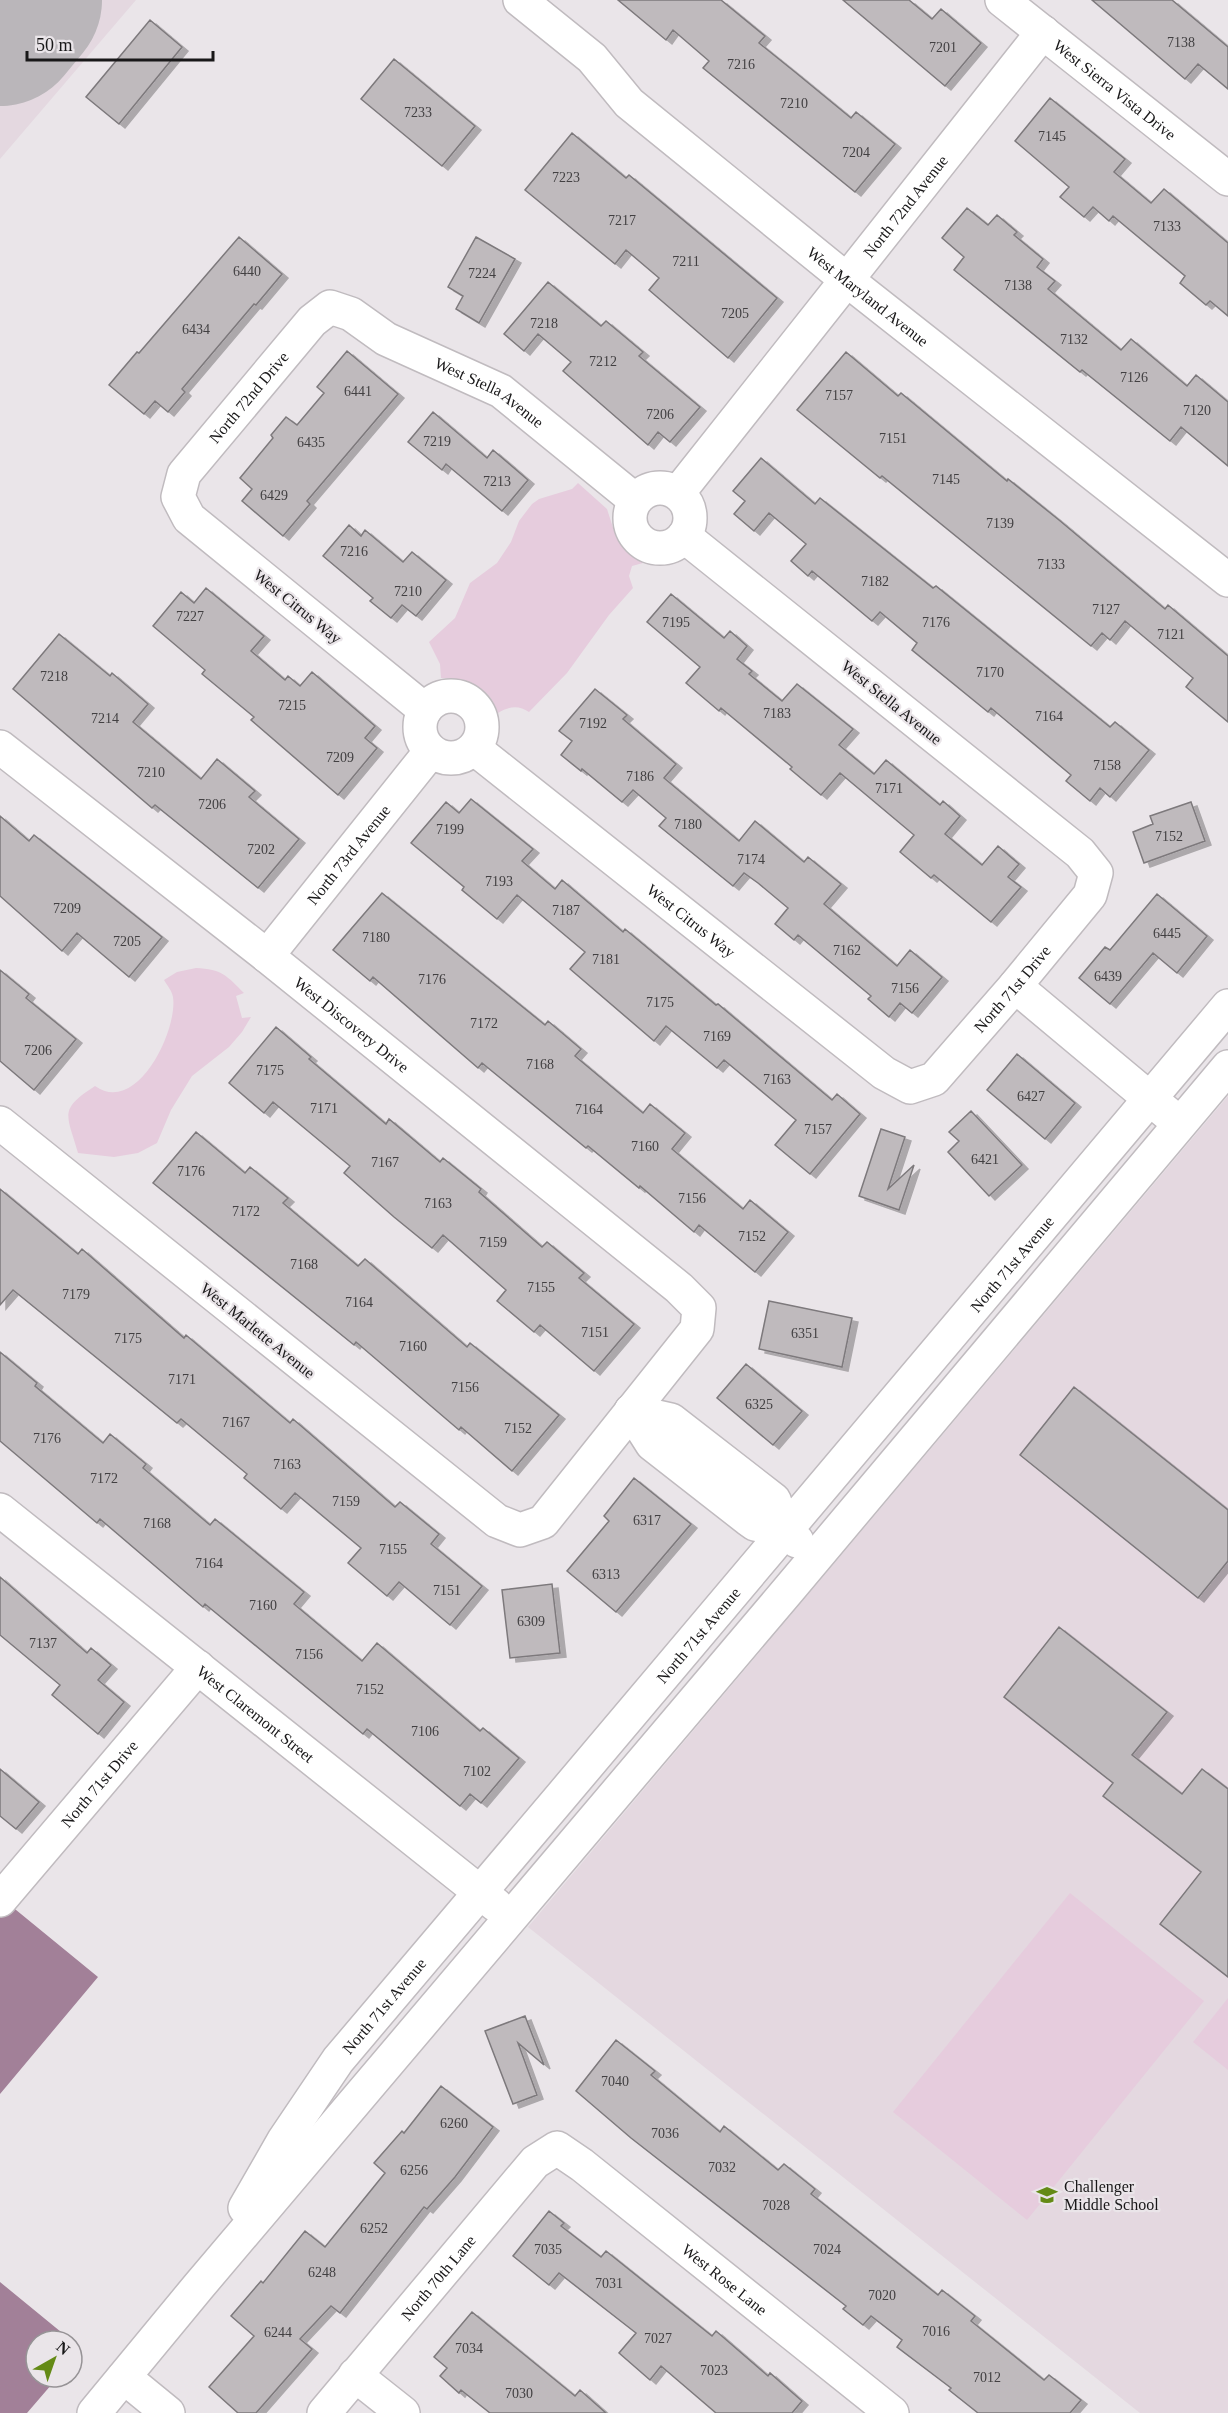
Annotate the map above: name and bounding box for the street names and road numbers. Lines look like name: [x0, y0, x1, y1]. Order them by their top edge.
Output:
street label: West Sierra Vista Drive: [1050, 36, 1179, 143]
street label: North 72nd Avenue: [860, 152, 951, 261]
street label: West Maryland Avenue: [804, 243, 932, 350]
street label: North 72nd Drive: [206, 348, 292, 446]
street label: West Stella Avenue: [432, 354, 547, 431]
street label: West Citrus Way: [250, 566, 345, 648]
street label: West Stella Avenue: [838, 657, 945, 748]
street label: North 73rd Avenue: [304, 802, 393, 908]
street label: West Citrus Way: [644, 881, 738, 962]
street label: North 71st Drive: [971, 942, 1054, 1036]
street label: West Discovery Drive: [291, 974, 412, 1076]
street label: North 71st Avenue: [967, 1213, 1057, 1315]
street label: West Marlette Avenue: [197, 1279, 318, 1382]
street label: North 71st Avenue: [653, 1584, 744, 1686]
street label: West Claremont Street: [194, 1662, 318, 1766]
street label: North 71st Drive: [58, 1737, 141, 1831]
street label: North 71st Avenue: [339, 1955, 429, 2057]
street label: North 70th Lane: [398, 2232, 479, 2324]
street label: West Rose Lane: [679, 2241, 770, 2319]

